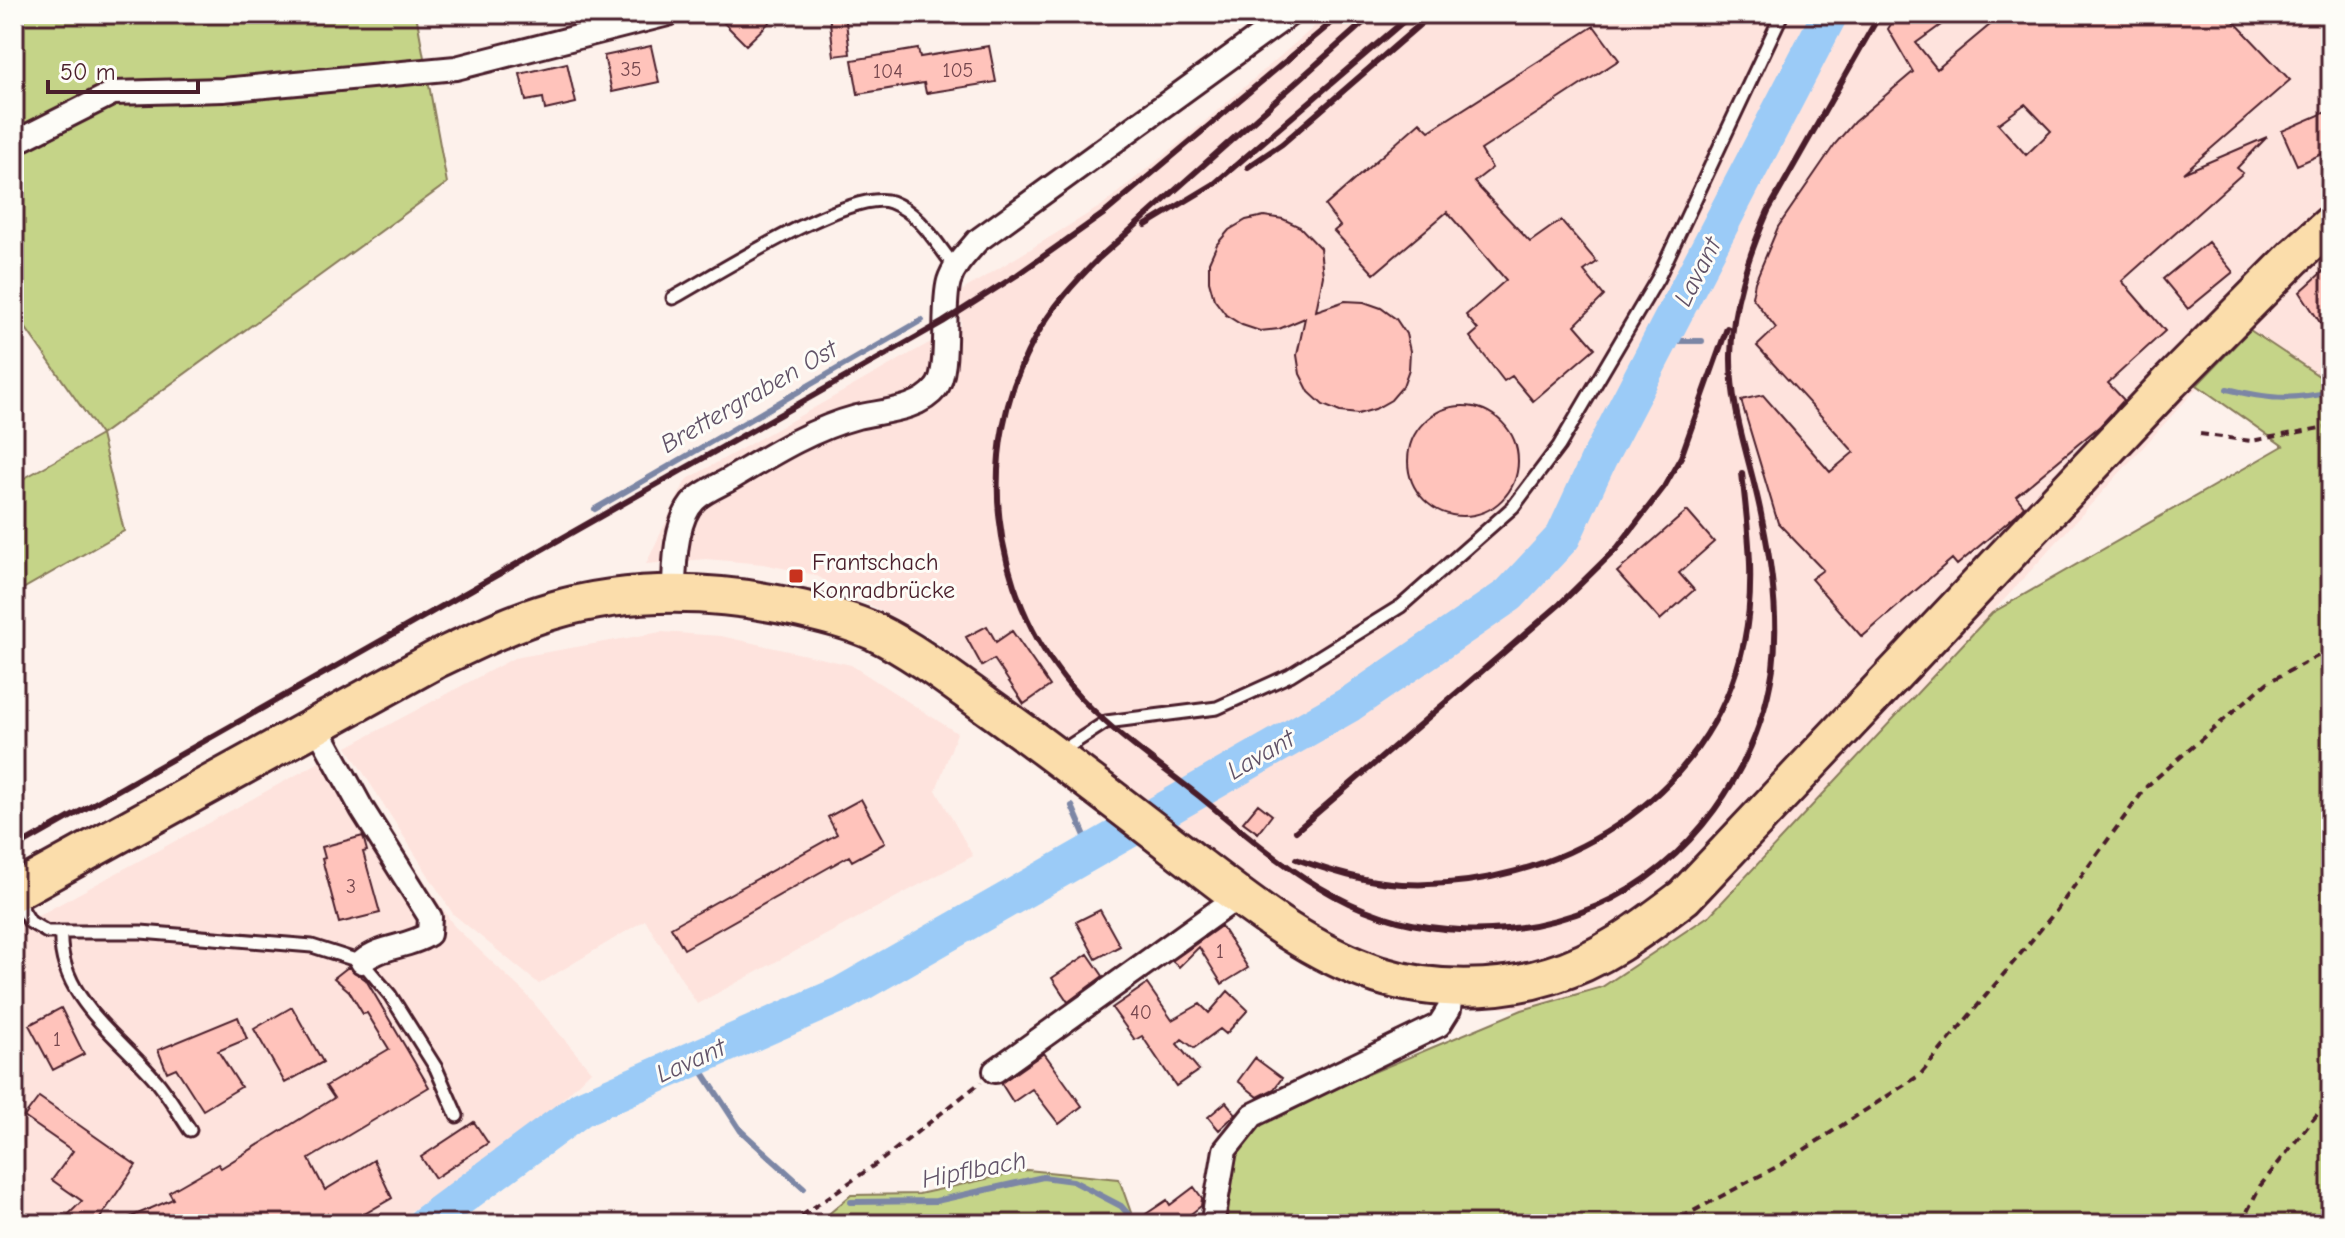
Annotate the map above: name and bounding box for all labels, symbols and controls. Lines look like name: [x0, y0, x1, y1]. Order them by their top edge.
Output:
scale bar: [48, 44, 198, 94]
text: 50 m: [60, 58, 116, 86]
house number: 35: [621, 58, 641, 81]
house number: 105: [943, 59, 973, 82]
house number: 104: [873, 60, 903, 83]
water label: Lavant: [1668, 231, 1729, 311]
water label: Brettergraben Ost: [655, 333, 844, 460]
place label: Frantschach Konradbrücke: [812, 548, 955, 604]
marker: Frantschach Konradbrücke: [787, 567, 805, 585]
water label: Lavant: [1222, 723, 1302, 786]
house number: 3: [346, 875, 356, 898]
house number: 1: [1216, 940, 1224, 963]
house number: 40: [1130, 1001, 1152, 1024]
house number: 1: [53, 1028, 61, 1051]
water label: Lavant: [652, 1032, 732, 1090]
water label: Hipflbach: [919, 1145, 1029, 1195]

